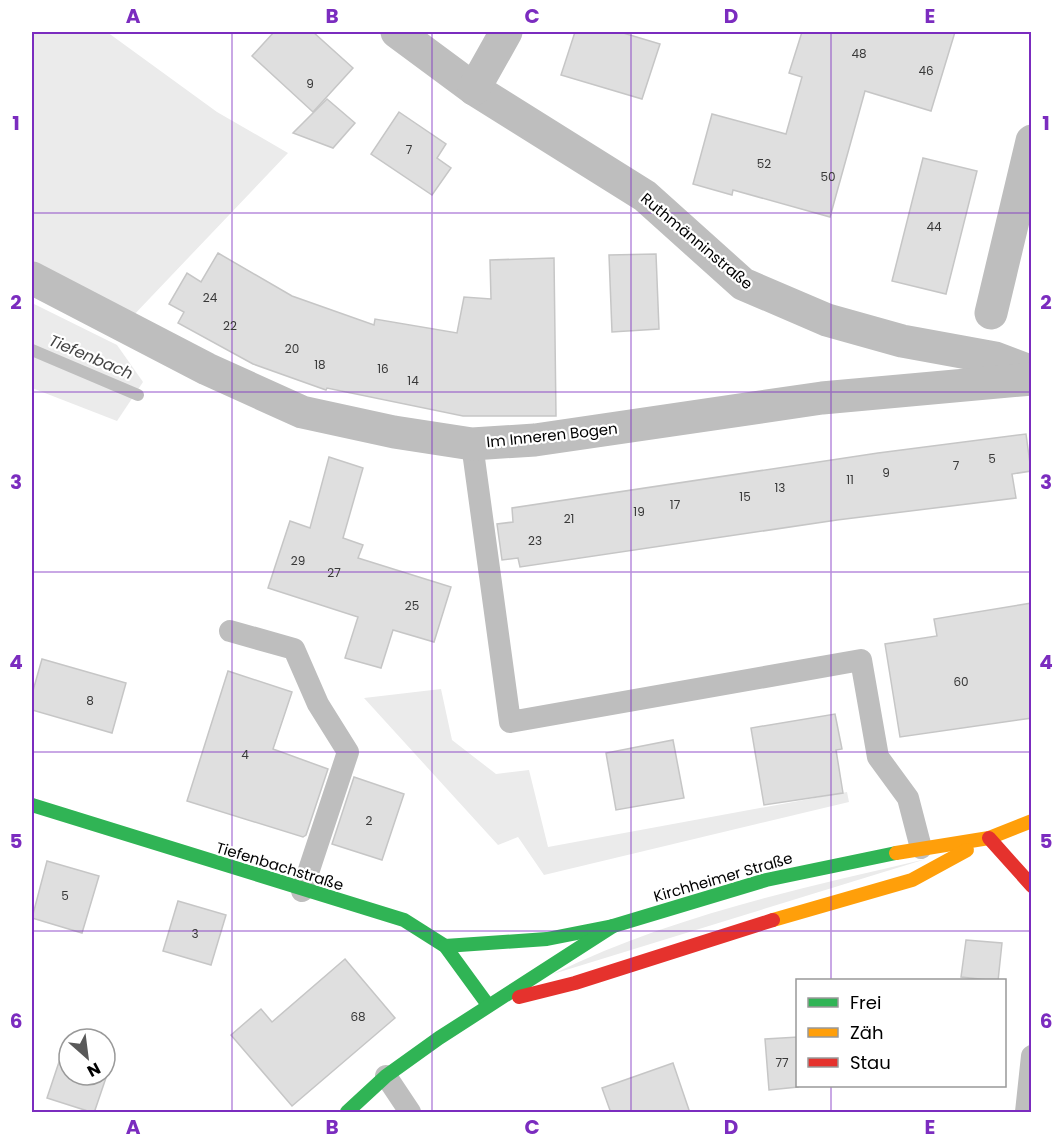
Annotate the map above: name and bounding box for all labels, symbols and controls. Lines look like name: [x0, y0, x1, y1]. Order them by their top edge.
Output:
text: A: [126, 2, 141, 30]
text: B: [325, 2, 339, 30]
text: C: [524, 2, 540, 30]
text: D: [724, 2, 738, 30]
text: E: [925, 2, 935, 30]
house number: 48: [851, 45, 867, 62]
house number: 46: [918, 62, 934, 79]
house number: 9: [306, 75, 314, 92]
text: 1: [12, 109, 20, 137]
text: 1: [1042, 109, 1050, 137]
house number: 7: [406, 141, 413, 158]
house number: 52: [757, 155, 771, 172]
house number: 50: [820, 168, 836, 185]
street label: Ruthmänninstraße: [636, 188, 758, 294]
house number: 44: [926, 218, 942, 235]
text: 2: [10, 288, 22, 316]
text: 2: [1040, 288, 1052, 316]
house number: 24: [203, 289, 218, 306]
house number: 22: [223, 317, 237, 334]
water label: Tiefenbach: [45, 329, 137, 385]
house number: 20: [285, 340, 299, 357]
house number: 18: [314, 356, 326, 373]
house number: 16: [377, 360, 389, 377]
house number: 14: [407, 372, 419, 389]
street label: Im Inneren Bogen: [485, 418, 619, 452]
house number: 5: [988, 450, 996, 467]
house number: 7: [953, 457, 960, 474]
house number: 9: [882, 464, 890, 481]
text: 3: [10, 468, 22, 496]
text: 3: [1040, 468, 1052, 496]
house number: 11: [846, 471, 854, 488]
house number: 13: [775, 479, 785, 496]
house number: 15: [739, 488, 751, 505]
house number: 17: [670, 496, 681, 513]
house number: 19: [633, 503, 645, 520]
house number: 21: [564, 510, 574, 527]
house number: 23: [528, 532, 542, 549]
house number: 29: [291, 552, 305, 569]
house number: 27: [327, 564, 341, 581]
house number: 25: [405, 597, 419, 614]
text: 4: [9, 648, 23, 676]
text: 4: [1039, 648, 1053, 676]
house number: 60: [953, 673, 969, 690]
house number: 8: [86, 692, 94, 709]
house number: 4: [241, 746, 249, 763]
house number: 2: [366, 812, 373, 829]
text: 5: [10, 827, 23, 855]
text: 5: [1040, 827, 1053, 855]
street label: Tiefenbachstraße: [214, 837, 346, 895]
street label: Kirchheimer Straße: [651, 847, 795, 907]
house number: 5: [61, 887, 69, 904]
house number: 3: [191, 925, 199, 942]
legend: [796, 979, 1006, 1087]
text: Frei: [850, 990, 881, 1015]
text: 6: [10, 1007, 22, 1035]
text: 6: [1040, 1007, 1052, 1035]
house number: 68: [350, 1008, 366, 1025]
text: Zäh: [850, 1020, 883, 1045]
north arrow: [57, 1027, 117, 1087]
text: Stau: [850, 1050, 891, 1075]
house number: 77: [775, 1054, 789, 1071]
text: N: [83, 1057, 105, 1083]
text: A: [126, 1113, 141, 1141]
text: B: [325, 1113, 339, 1141]
text: C: [524, 1113, 540, 1141]
text: D: [724, 1113, 738, 1141]
text: E: [925, 1113, 935, 1141]

